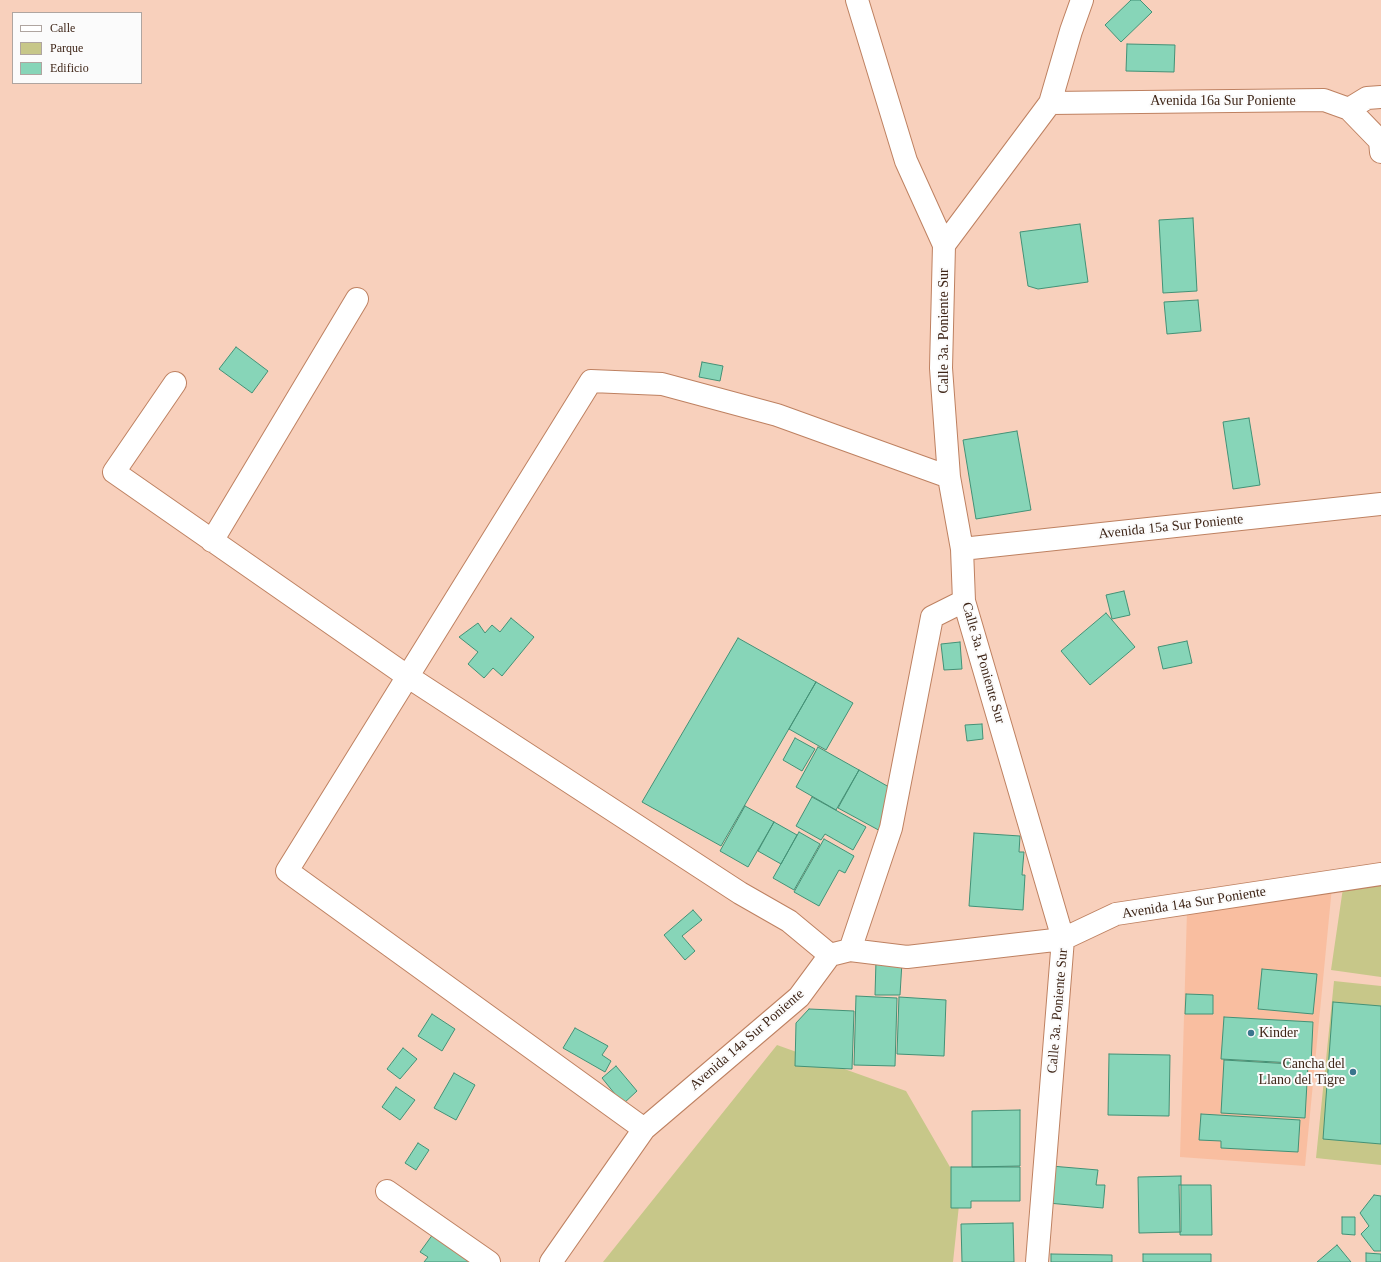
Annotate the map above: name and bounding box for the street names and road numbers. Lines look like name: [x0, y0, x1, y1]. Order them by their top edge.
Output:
street label: Avenida 16a Sur Poniente: [1150, 93, 1296, 109]
street label: Calle 3a. Poniente Sur: [936, 268, 952, 394]
street label: Avenida 15a Sur Poniente: [1098, 511, 1244, 543]
street label: Calle 3a. Poniente Sur: [958, 601, 1008, 725]
street label: Avenida 14a Sur Poniente: [1121, 883, 1267, 923]
street label: Calle 3a. Poniente Sur: [1044, 948, 1072, 1074]
street label: Avenida 14a Sur Poniente: [687, 986, 807, 1094]

